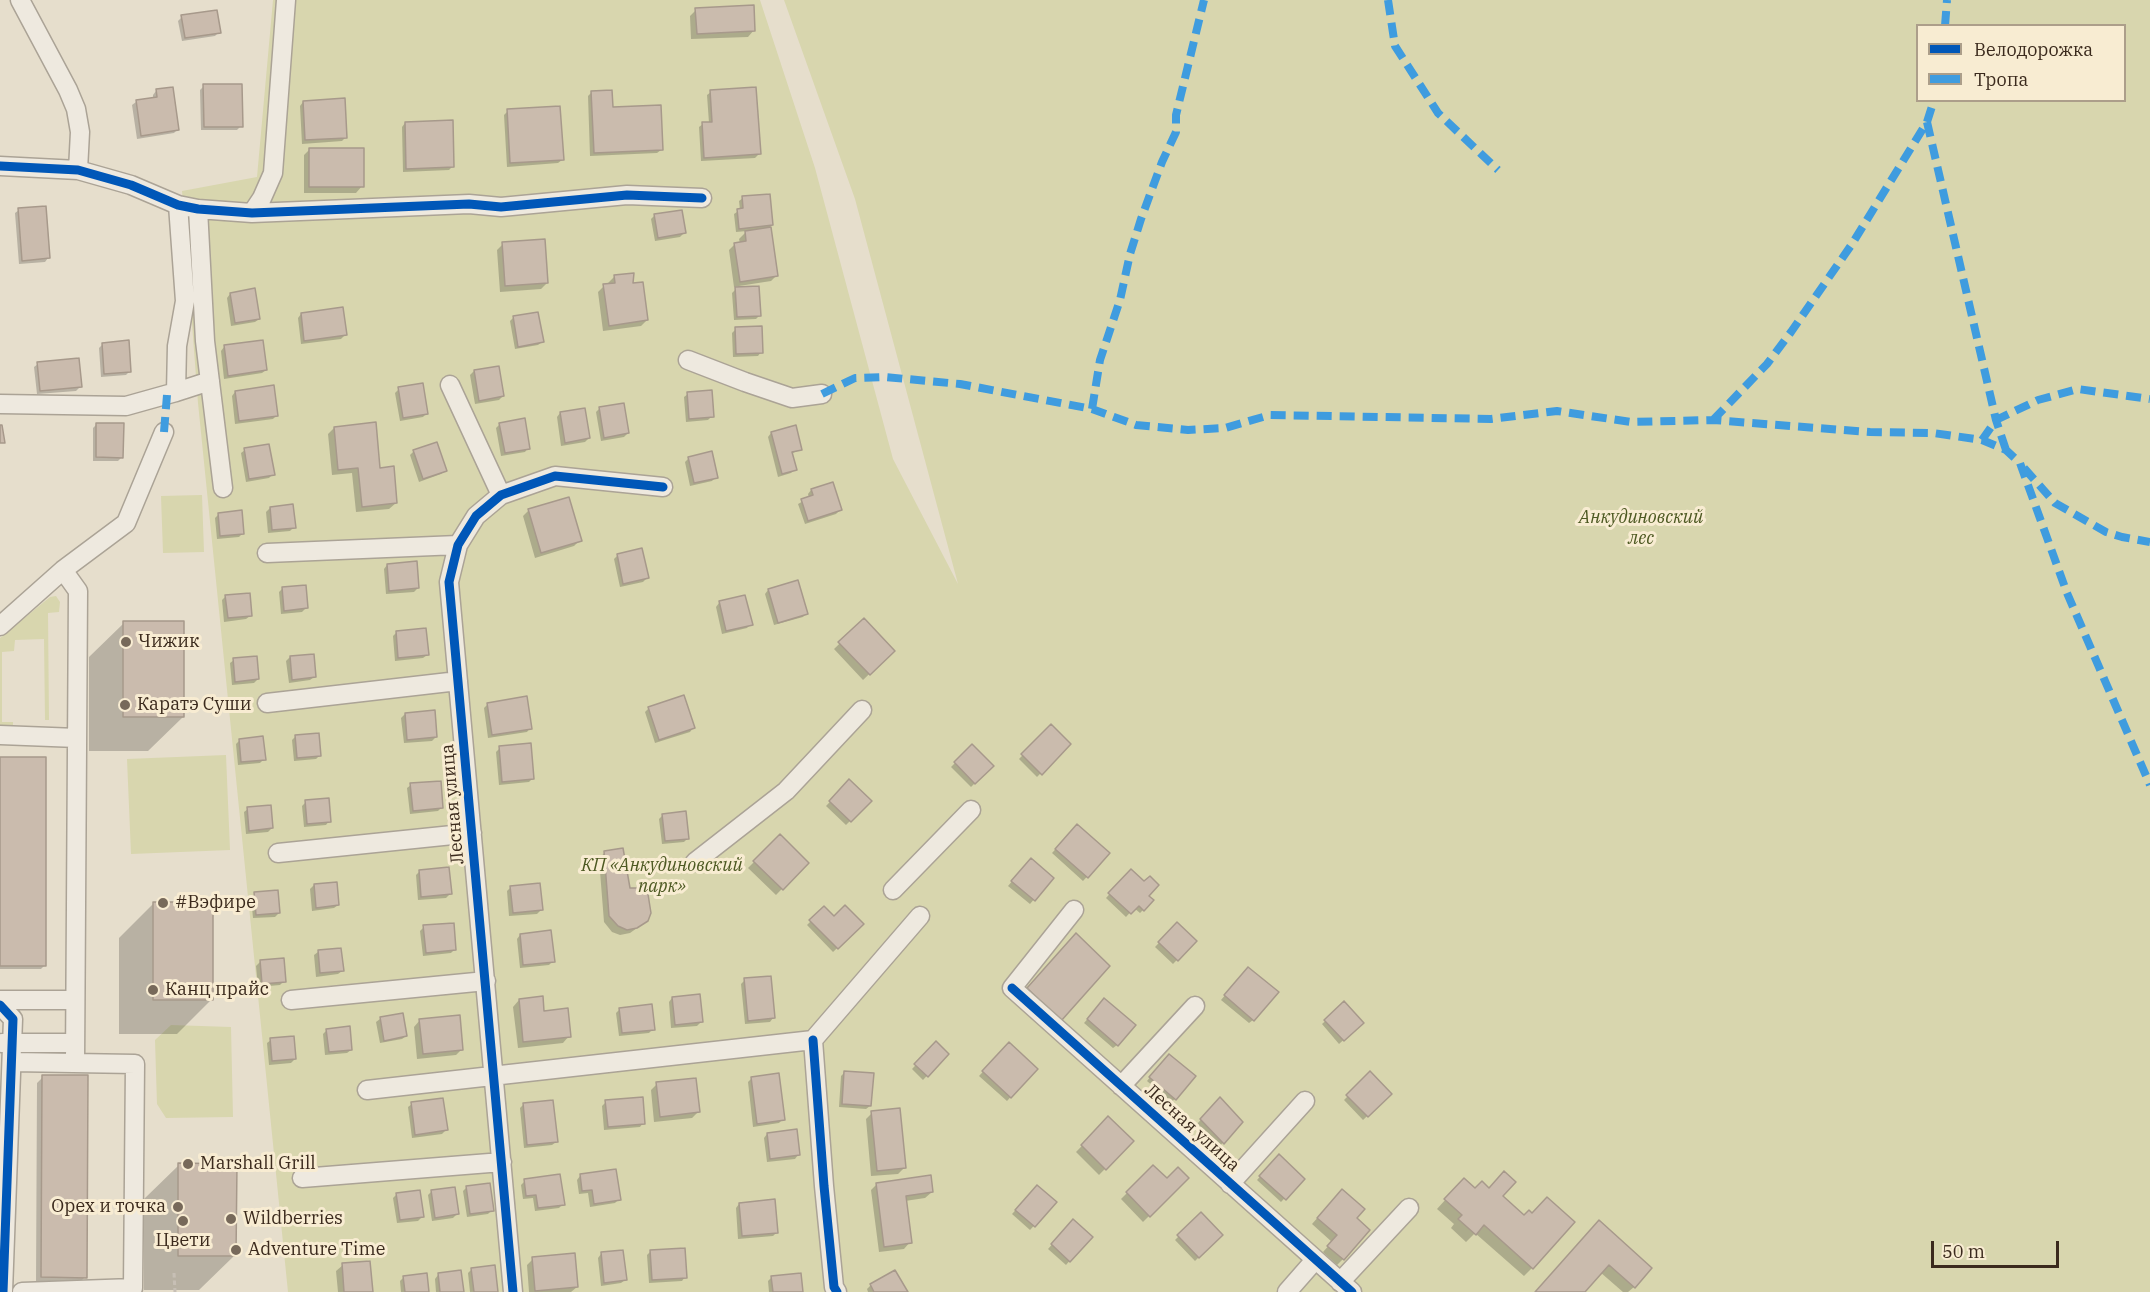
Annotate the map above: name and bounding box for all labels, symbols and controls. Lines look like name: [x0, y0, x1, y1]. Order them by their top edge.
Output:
legend: [1916, 24, 2126, 102]
text: Велодорожка: [1974, 38, 2093, 61]
text: Тропа: [1974, 68, 2028, 91]
park label: Анкудиновский лес: [1579, 507, 1703, 550]
place label: Чижик: [138, 631, 200, 653]
marker: Чижик: [119, 635, 133, 649]
place label: Каратэ Суши: [137, 694, 252, 716]
marker: Каратэ Суши: [118, 698, 132, 712]
street label: Лесная улица: [437, 743, 469, 865]
park label: КП «Анкудиновский парк»: [581, 855, 743, 898]
place label: #Вэфире: [175, 892, 256, 914]
marker: #Вэфире: [156, 896, 170, 910]
place label: Канц прайс: [165, 979, 269, 1001]
marker: Канц прайс: [146, 983, 160, 997]
street label: Лесная улица: [1140, 1080, 1244, 1176]
place label: Marshall Grill: [200, 1153, 316, 1175]
marker: Marshall Grill: [181, 1157, 195, 1171]
place label: Орех и точка: [51, 1196, 166, 1218]
marker: Орех и точка: [171, 1200, 185, 1214]
place label: Wildberries: [243, 1208, 343, 1230]
marker: Wildberries: [224, 1212, 238, 1226]
marker: Цвети: [176, 1214, 190, 1228]
scale bar: [1934, 1229, 2062, 1267]
place label: Цвети: [155, 1230, 211, 1252]
place label: Adventure Time: [248, 1239, 385, 1261]
text: 50 m: [1942, 1240, 1985, 1263]
marker: Adventure Time: [229, 1243, 243, 1257]

